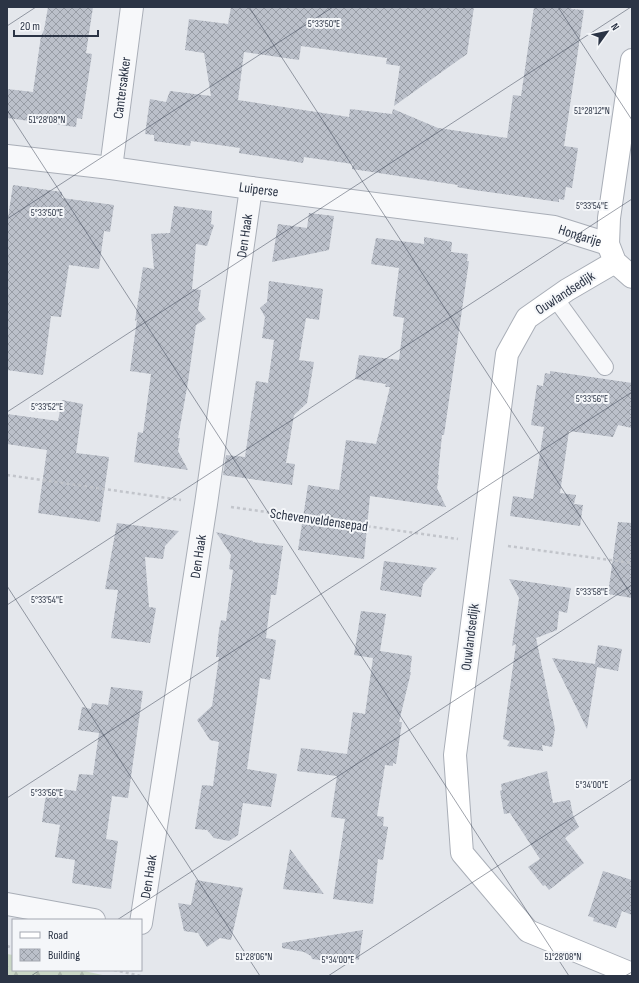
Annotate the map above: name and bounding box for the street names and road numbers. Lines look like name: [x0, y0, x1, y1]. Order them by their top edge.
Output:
street label: Cantersakker: [109, 56, 134, 120]
street label: Luiperse: [238, 178, 280, 200]
street label: Den Haak: [233, 212, 256, 259]
street label: Hongarije: [556, 220, 604, 250]
street label: Ouwlandsedijk: [532, 267, 598, 318]
street label: Schevenveldensepad: [269, 505, 369, 535]
street label: Den Haak: [186, 533, 210, 579]
street label: Ouwlandsedijk: [457, 602, 483, 671]
street label: Den Haak: [136, 853, 160, 900]

